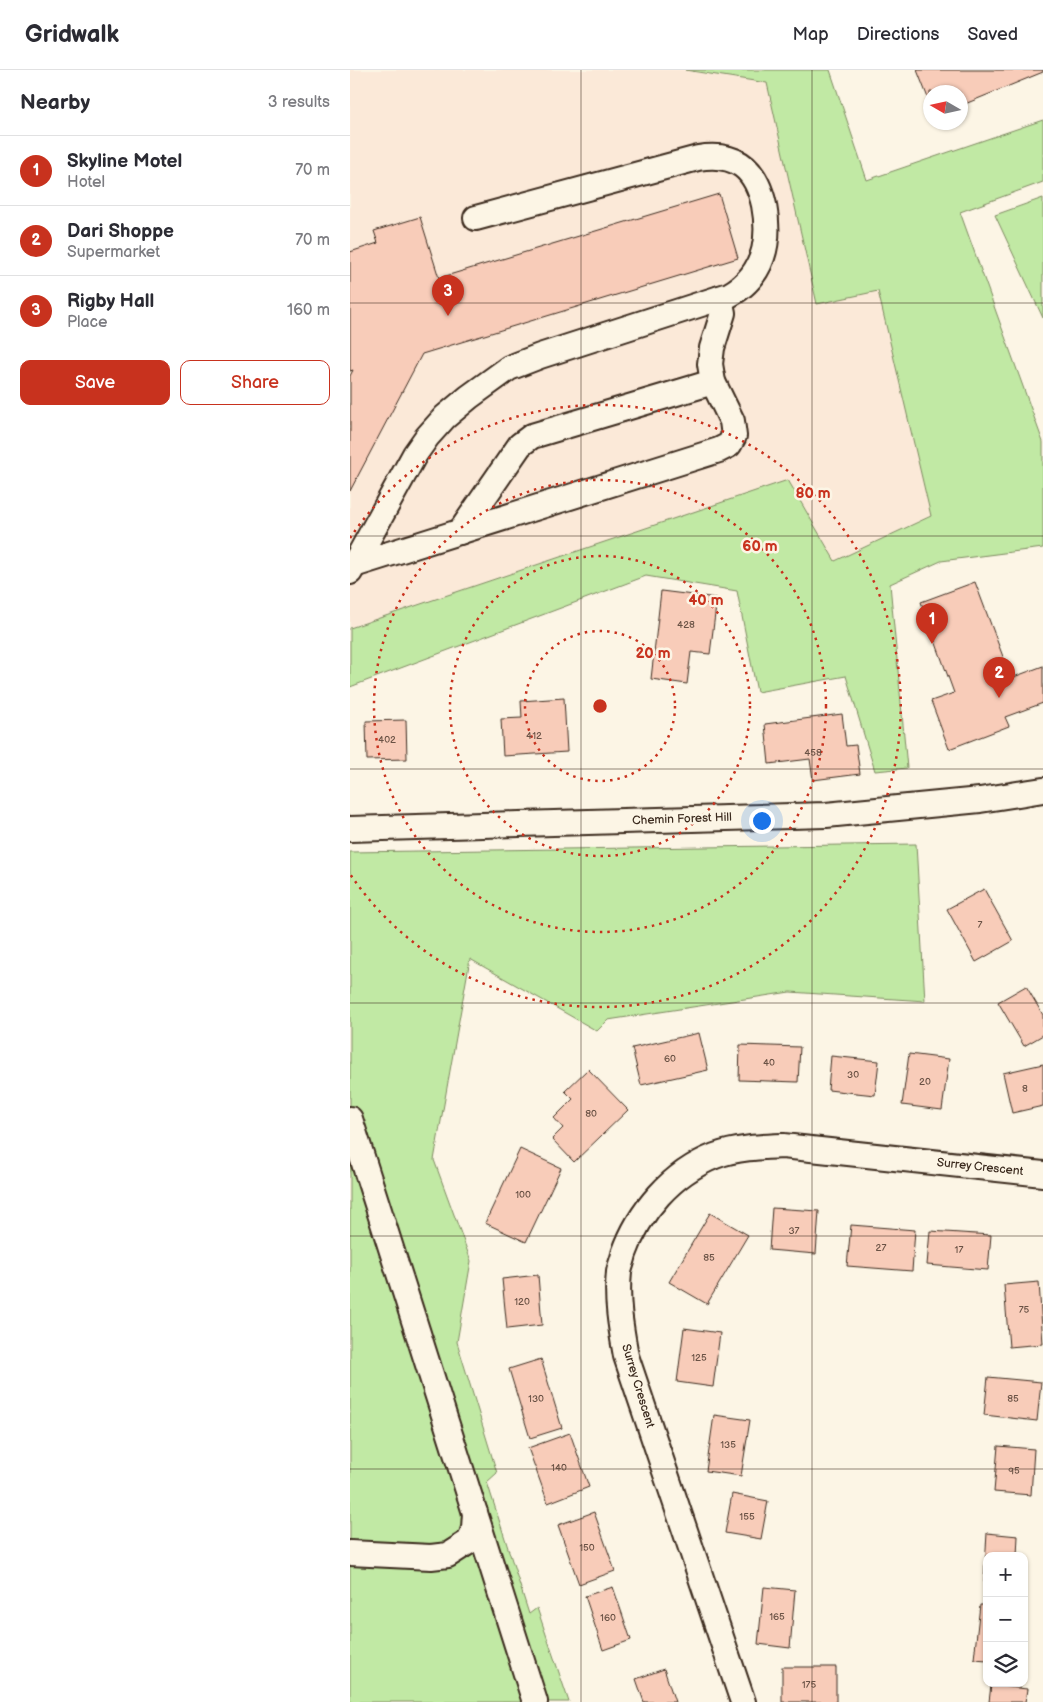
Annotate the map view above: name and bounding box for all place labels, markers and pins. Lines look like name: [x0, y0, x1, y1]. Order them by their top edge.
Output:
pin: 3: [432, 275, 464, 316]
pin: 1: [916, 603, 948, 644]
pin: 2: [983, 657, 1015, 698]
centre of rings: [591, 697, 609, 715]

